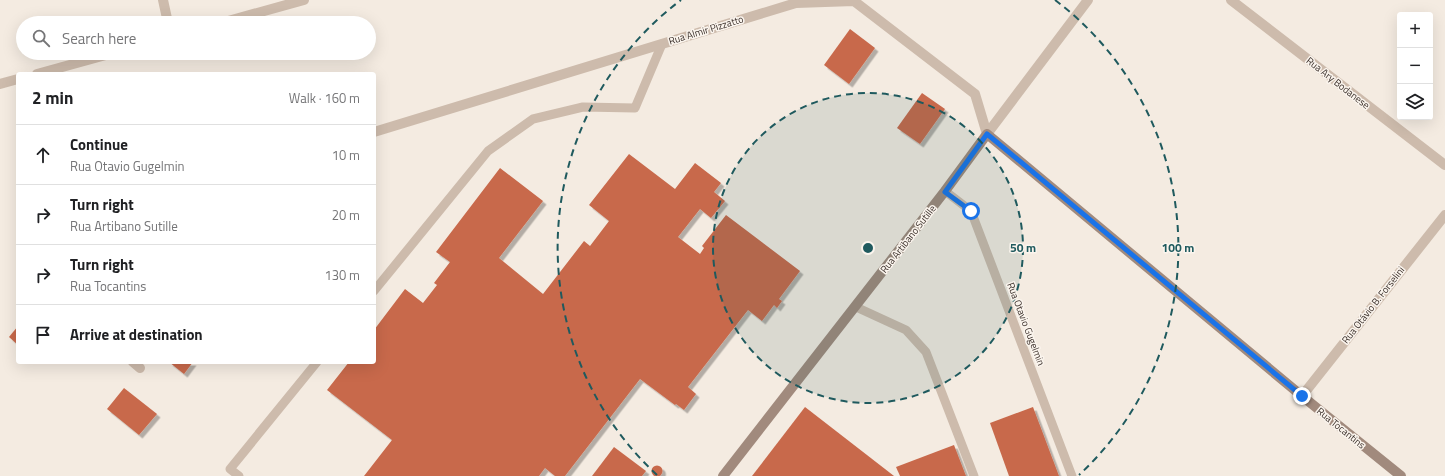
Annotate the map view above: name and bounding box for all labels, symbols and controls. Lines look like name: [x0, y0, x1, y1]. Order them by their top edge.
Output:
street label: Rua Almir Pizzatto: [667, 11, 745, 49]
map controls: [1397, 12, 1433, 120]
button: +: [1397, 12, 1433, 48]
search box: [16, 16, 376, 60]
icon: search: [30, 27, 52, 49]
text: Search here: [62, 27, 136, 50]
button: −: [1397, 48, 1433, 84]
street label: Rua Ary Bodanese: [1303, 53, 1373, 113]
button: layers: [1397, 84, 1433, 120]
text: 2 min: [32, 85, 73, 111]
text: Walk · 160 m: [289, 88, 360, 108]
text: Continue: [70, 133, 128, 156]
icon: ahead: [32, 144, 54, 166]
text: 10 m: [332, 145, 360, 165]
text: Rua Otavio Gugelmin: [70, 156, 185, 176]
text: Turn right: [70, 193, 134, 216]
street label: Rua Artibano Sutille: [877, 202, 939, 276]
route start: [962, 202, 980, 220]
icon: right: [32, 204, 54, 226]
text: 20 m: [332, 205, 360, 225]
text: Rua Artibano Sutille: [70, 216, 178, 236]
text: 50 m: [1010, 238, 1036, 257]
text: 100 m: [1162, 238, 1194, 257]
centre of rings: [861, 241, 875, 255]
text: Turn right: [70, 253, 134, 276]
street label: Rua Otávio B. Forselini: [1338, 263, 1408, 347]
icon: right: [32, 264, 54, 286]
text: 130 m: [324, 265, 360, 285]
text: Rua Tocantins: [70, 276, 146, 296]
street label: Rua Otavio Gugelmin: [1003, 280, 1049, 368]
text: Arrive at destination: [70, 323, 203, 346]
icon: arrive: [32, 324, 54, 346]
route end: [1293, 387, 1311, 405]
street label: Rua Tocantins: [1313, 404, 1369, 453]

